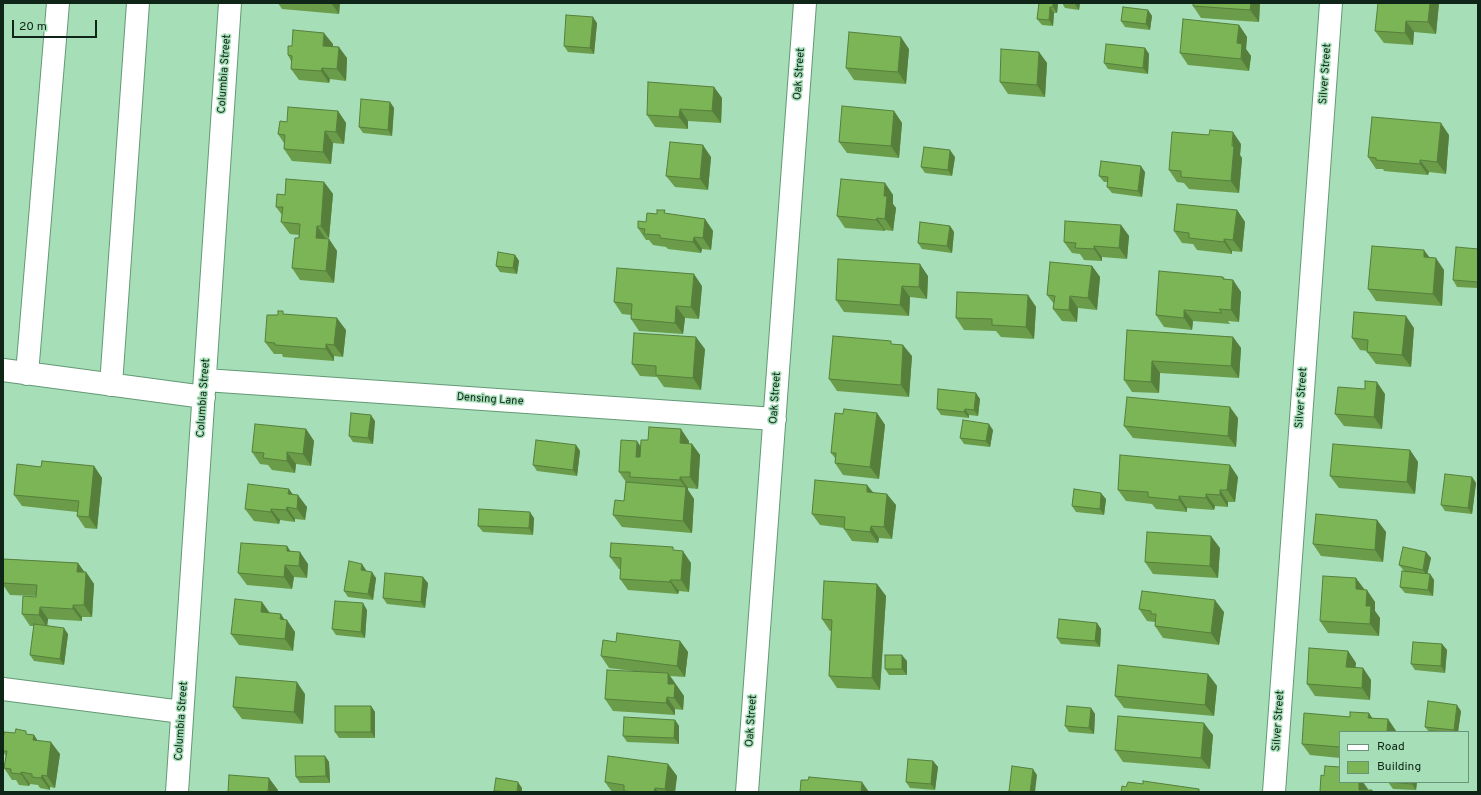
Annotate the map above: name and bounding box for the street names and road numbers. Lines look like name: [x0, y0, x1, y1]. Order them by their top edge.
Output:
street label: Columbia Street: [216, 34, 234, 114]
street label: Silver Street: [1317, 43, 1335, 105]
street label: Oak Street: [792, 47, 808, 101]
street label: Columbia Street: [195, 358, 213, 438]
street label: Silver Street: [1293, 367, 1311, 429]
street label: Oak Street: [768, 371, 784, 425]
street label: Densing Lane: [456, 391, 524, 409]
street label: Columbia Street: [173, 681, 191, 761]
street label: Silver Street: [1270, 690, 1288, 752]
street label: Oak Street: [744, 694, 760, 748]

